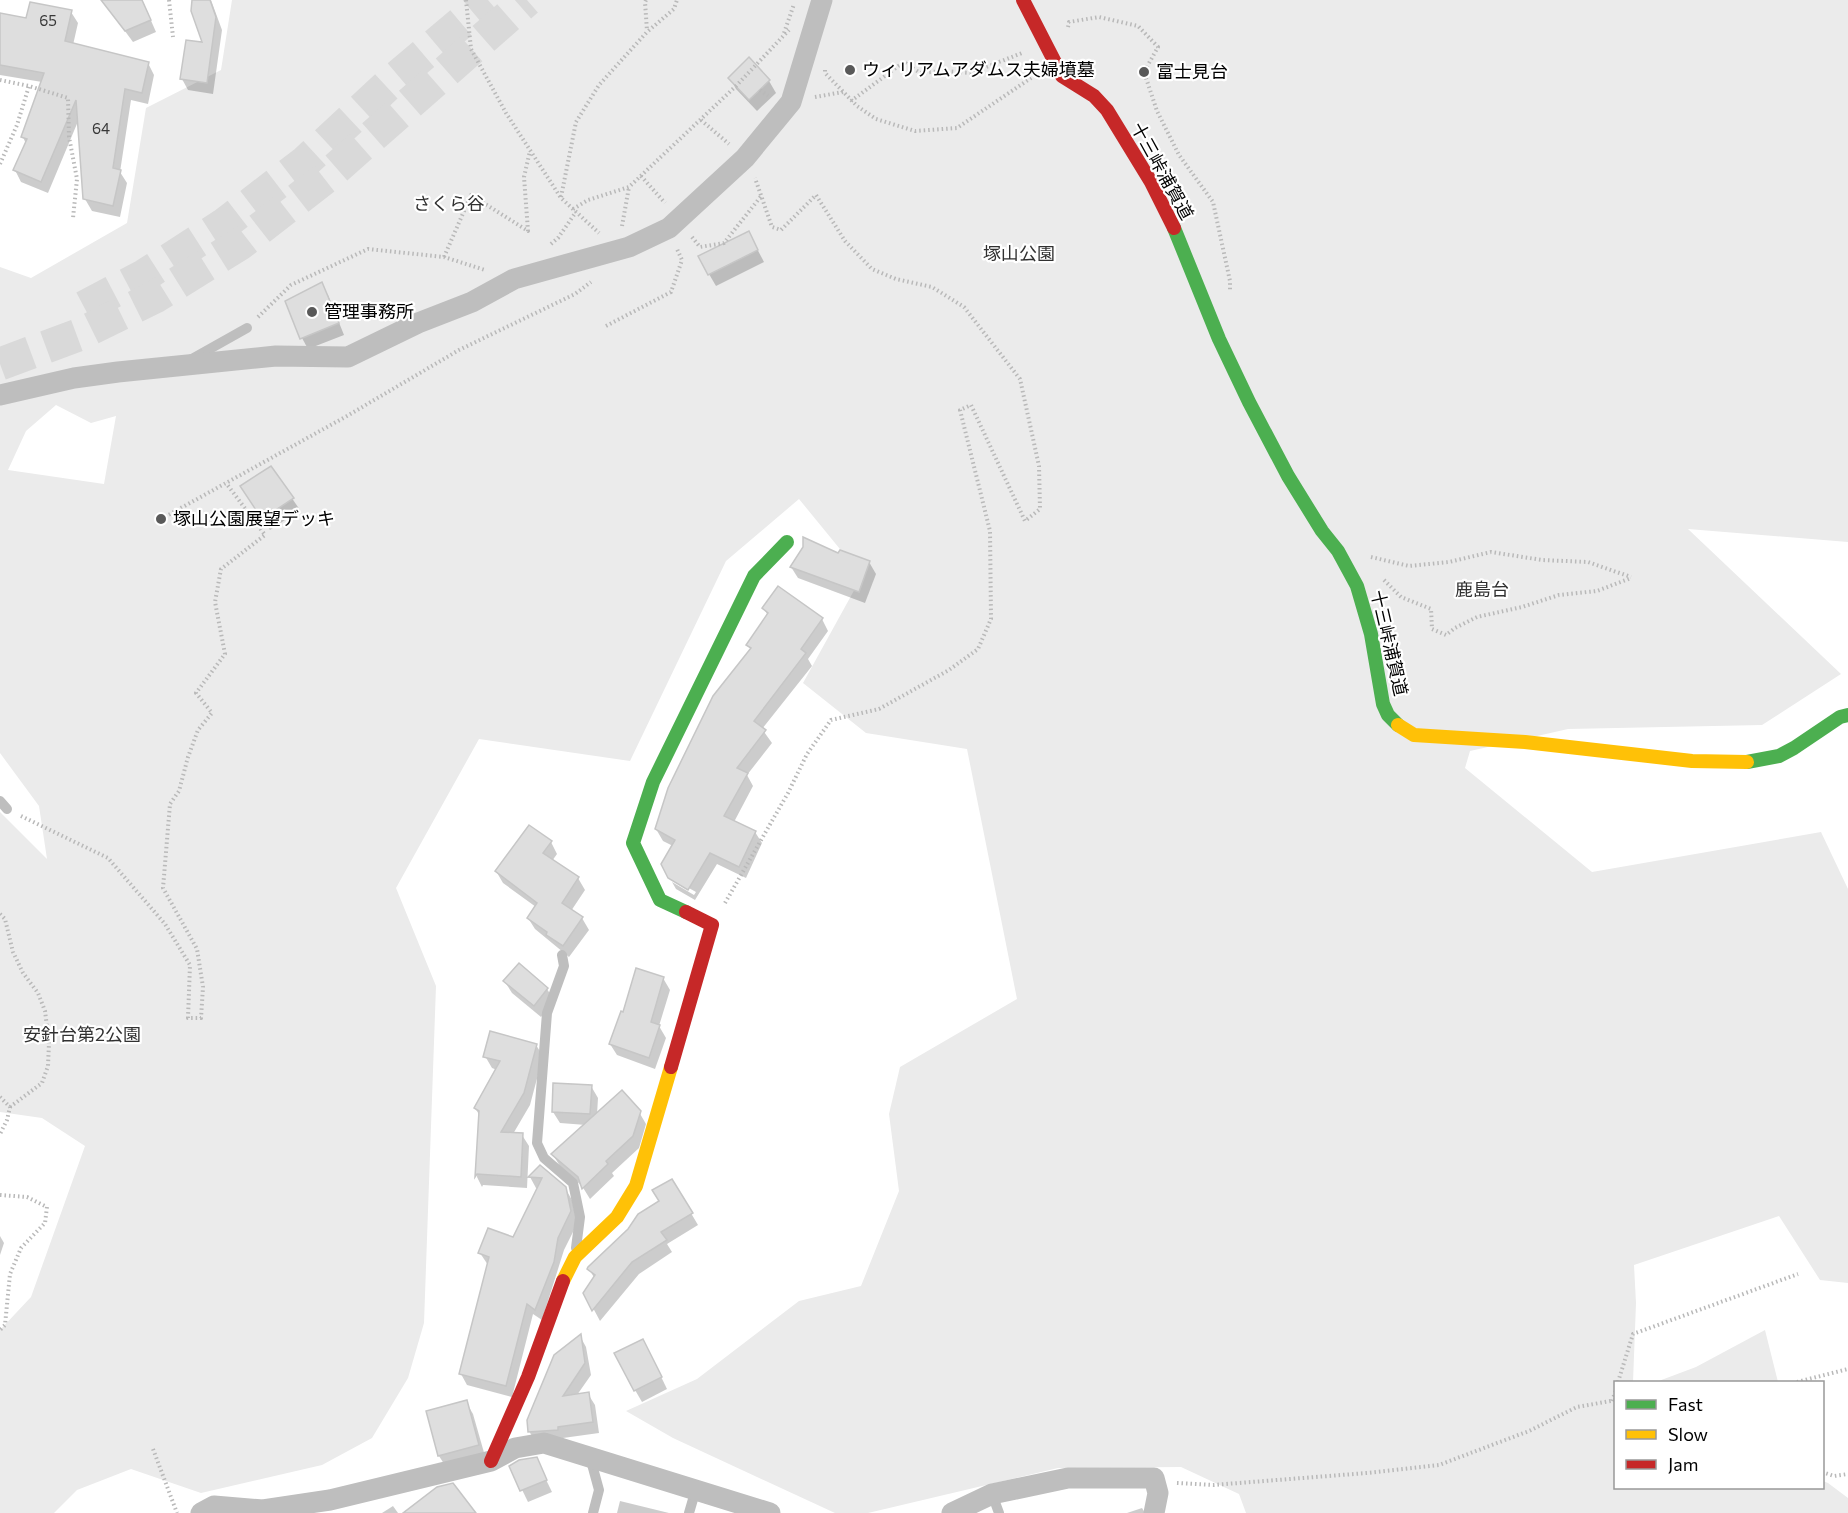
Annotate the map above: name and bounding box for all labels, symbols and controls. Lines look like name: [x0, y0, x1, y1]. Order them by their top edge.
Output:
house number: 65: [39, 11, 57, 29]
place label: ウィリアムアダムス夫婦墳墓: [862, 58, 1095, 80]
place label: 富士見台: [1156, 60, 1228, 82]
marker: ウィリアムアダムス夫婦墳墓: [843, 63, 857, 77]
marker: 富士見台: [1137, 65, 1151, 79]
street label: 十三峠浦賀道: [1127, 118, 1199, 223]
house number: 64: [92, 119, 110, 137]
park label: さくら谷: [413, 192, 485, 214]
park label: 塚山公園: [983, 242, 1055, 264]
place label: 管理事務所: [324, 300, 414, 322]
marker: 管理事務所: [305, 305, 319, 319]
place label: 塚山公園展望デッキ: [173, 507, 335, 529]
marker: 塚山公園展望デッキ: [154, 512, 168, 526]
park label: 鹿島台: [1455, 578, 1509, 600]
street label: 十三峠浦賀道: [1367, 588, 1413, 698]
park label: 安針台第2公園: [23, 1023, 141, 1045]
legend: [1614, 1381, 1824, 1489]
text: Fast: [1668, 1393, 1703, 1415]
text: Slow: [1668, 1423, 1708, 1445]
text: Jam: [1668, 1453, 1698, 1475]

